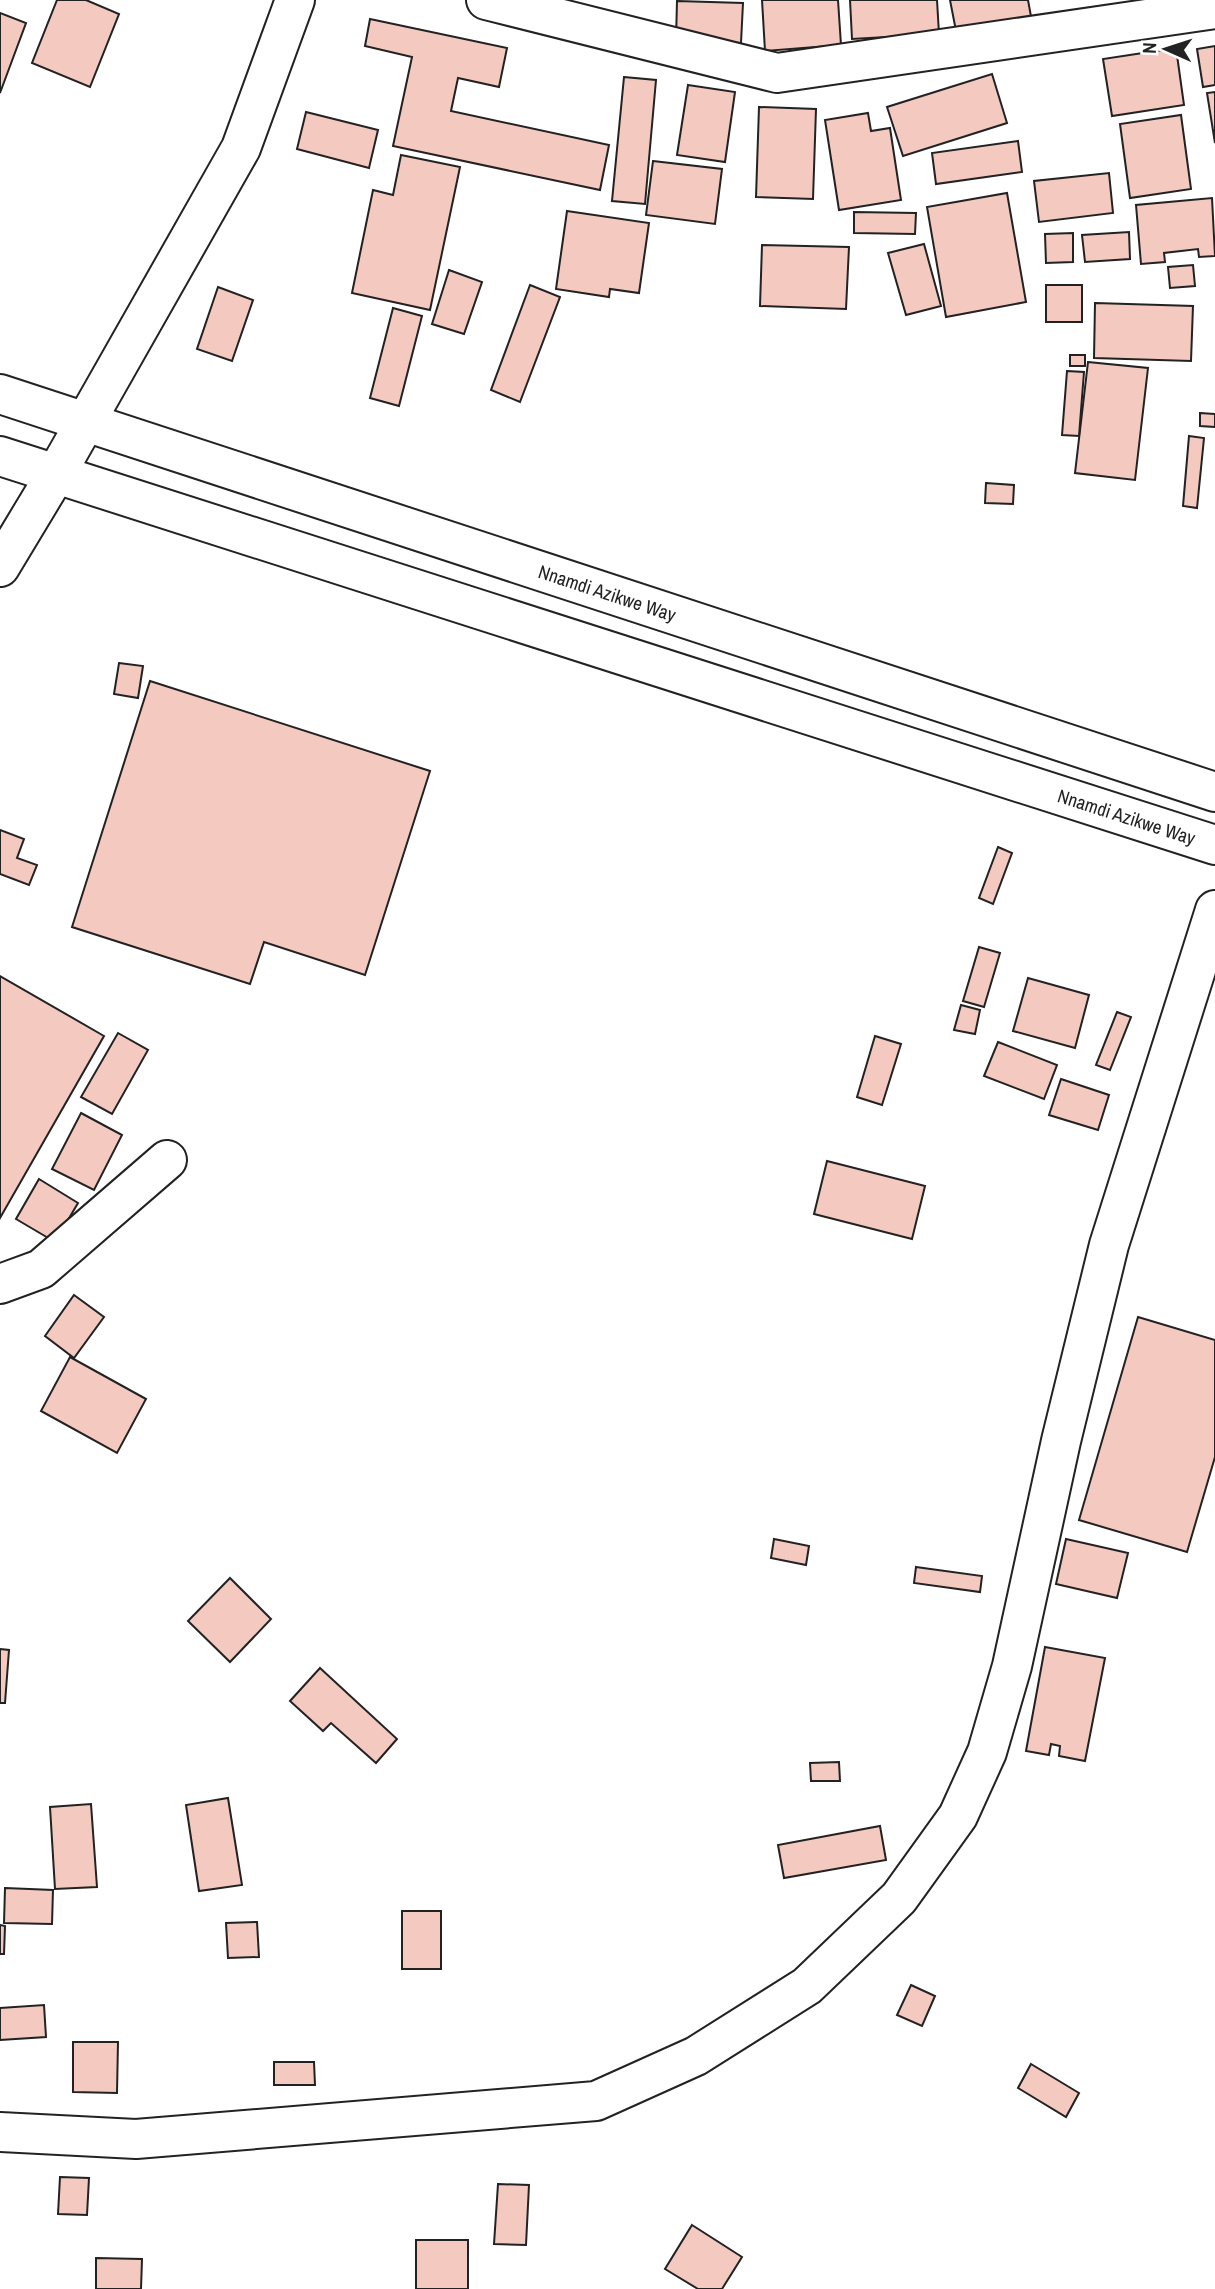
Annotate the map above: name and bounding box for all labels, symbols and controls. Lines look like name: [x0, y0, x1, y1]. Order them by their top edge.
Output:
north arrow: [1131, 14, 1201, 84]
text: N: [1136, 42, 1162, 54]
street label: Nnamdi Azikwe Way: [535, 558, 680, 628]
street label: Nnamdi Azikwe Way: [1054, 782, 1199, 851]

